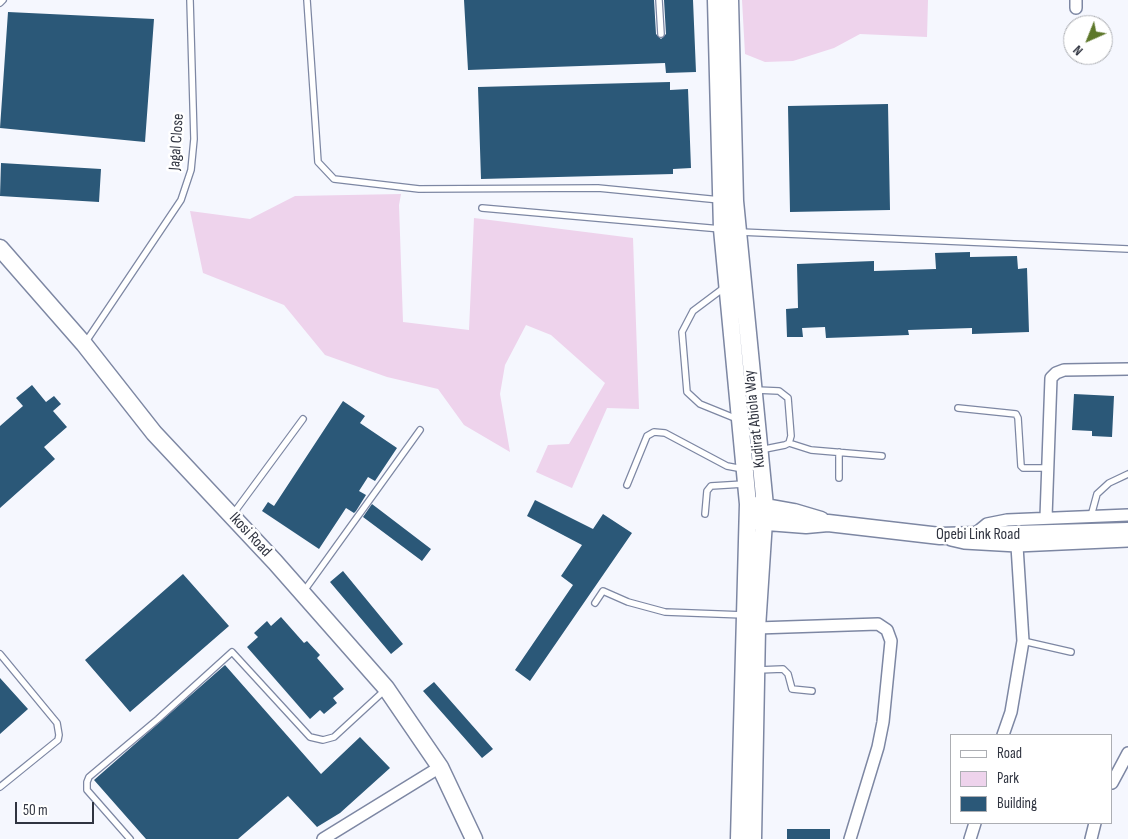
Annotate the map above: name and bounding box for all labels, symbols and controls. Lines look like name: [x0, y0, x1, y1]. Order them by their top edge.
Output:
north arrow: [1063, 15, 1113, 65]
text: N: [1069, 42, 1087, 59]
street label: Jagal Close: [165, 113, 189, 171]
street label: Kudirat Abiola Way: [740, 369, 770, 469]
street label: Ikosi Road: [225, 509, 275, 561]
street label: Opebi Link Road: [936, 525, 1020, 545]
legend: [950, 734, 1113, 824]
text: Road: [997, 744, 1022, 763]
text: Park: [997, 769, 1019, 788]
scale bar: [18, 792, 96, 824]
text: Building: [997, 794, 1037, 813]
text: 50 m: [23, 801, 48, 820]

